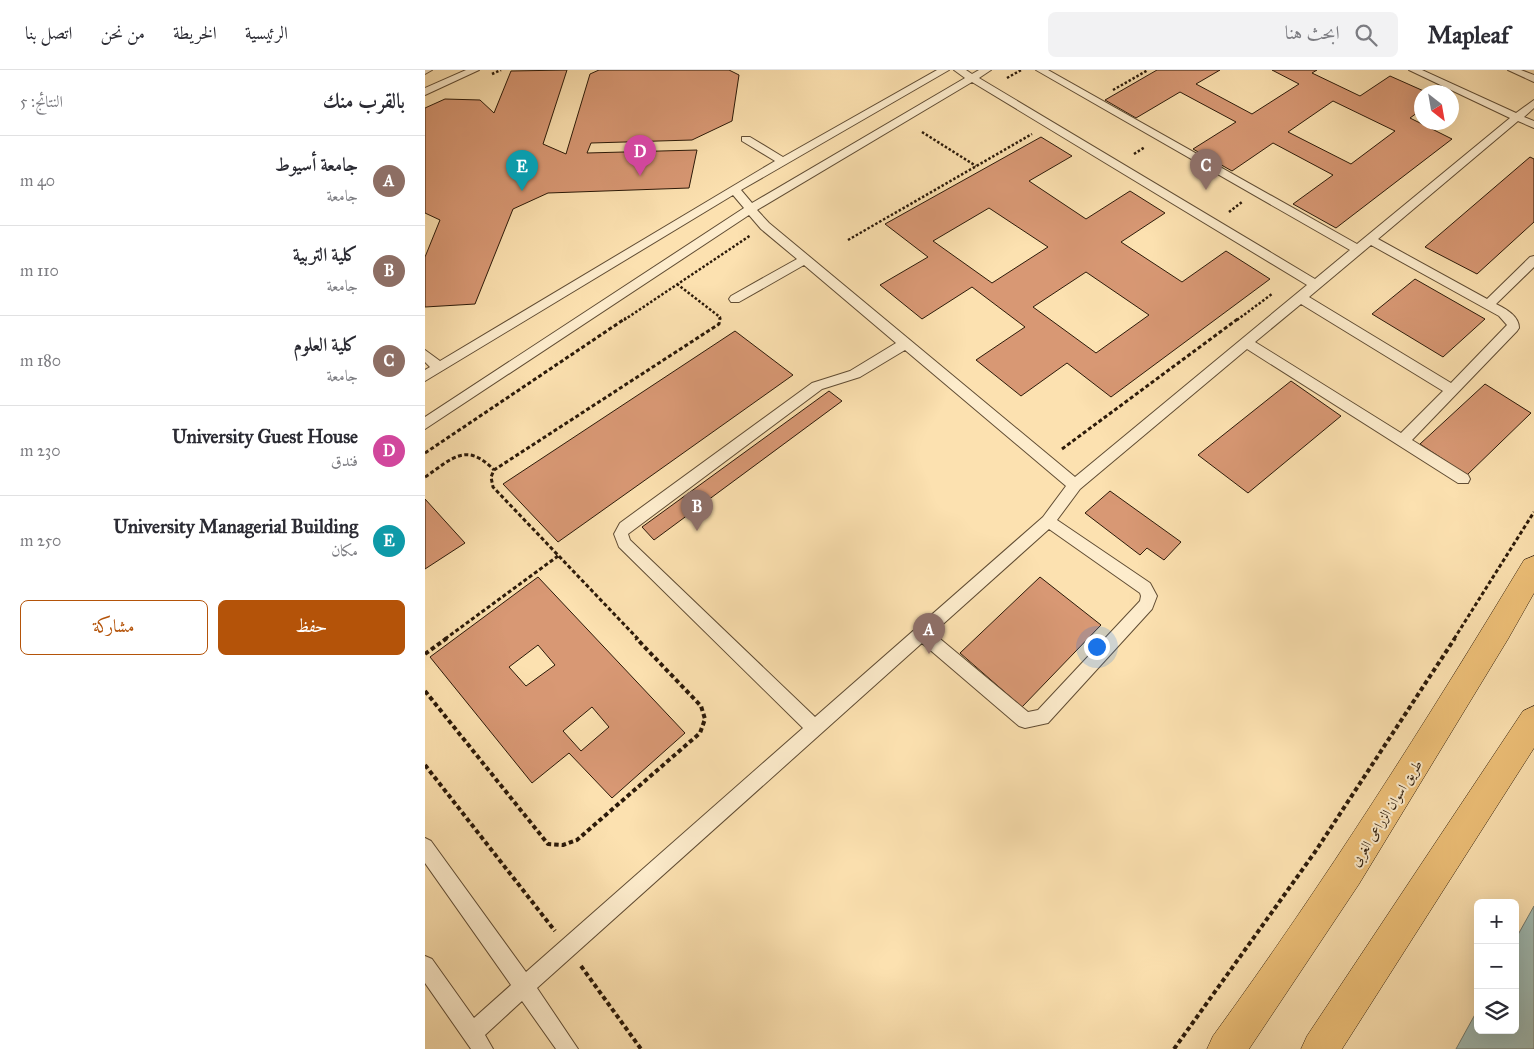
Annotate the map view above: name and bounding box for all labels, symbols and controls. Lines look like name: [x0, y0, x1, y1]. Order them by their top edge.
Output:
search box: [1048, 12, 1398, 57]
text: Mapleaf: [1428, 20, 1509, 50]
text: ابحث هنا: [1285, 21, 1340, 44]
icon: search: [1352, 21, 1380, 49]
text: اتصل بنا: [25, 22, 72, 44]
text: من نحن: [100, 22, 145, 44]
text: الخريطة: [173, 22, 217, 44]
text: الرئيسية: [245, 22, 288, 44]
north arrow: [1414, 85, 1459, 130]
text: بالقرب منك: [323, 88, 405, 114]
text: النتائج: 5: [20, 92, 63, 111]
pin: D: [624, 135, 656, 176]
pin: C: [1190, 149, 1222, 190]
pin: E: [506, 150, 538, 191]
text: جامعة أسيوط: [275, 153, 358, 176]
text: 40 m: [20, 171, 55, 190]
text: A: [384, 171, 394, 190]
text: جامعة: [326, 186, 358, 205]
text: كلية التربية: [293, 243, 358, 266]
text: 110 m: [20, 261, 59, 280]
text: B: [384, 261, 394, 280]
text: جامعة: [326, 276, 358, 295]
text: كلية العلوم: [293, 333, 358, 356]
text: 180 m: [20, 351, 61, 370]
text: C: [384, 351, 394, 370]
text: جامعة: [326, 366, 358, 385]
text: University Guest House: [172, 425, 358, 448]
text: 230 m: [20, 441, 61, 460]
text: D: [383, 441, 395, 460]
text: فندق: [331, 451, 358, 470]
pin: B: [681, 490, 713, 531]
text: University Managerial Building: [113, 515, 358, 538]
text: 250 m: [20, 531, 61, 550]
text: E: [383, 531, 395, 550]
text: مكان: [331, 541, 358, 560]
button: مشاركة: [20, 600, 208, 655]
button: حفظ: [218, 600, 405, 655]
pin: A: [913, 613, 945, 654]
your location: [1084, 634, 1110, 660]
street label: طريق اسوان الزراعى الغربى: [1347, 757, 1427, 870]
map controls: [1474, 899, 1519, 1034]
button: +: [1474, 899, 1519, 944]
button: −: [1474, 944, 1519, 989]
button: layers: [1474, 989, 1519, 1034]

